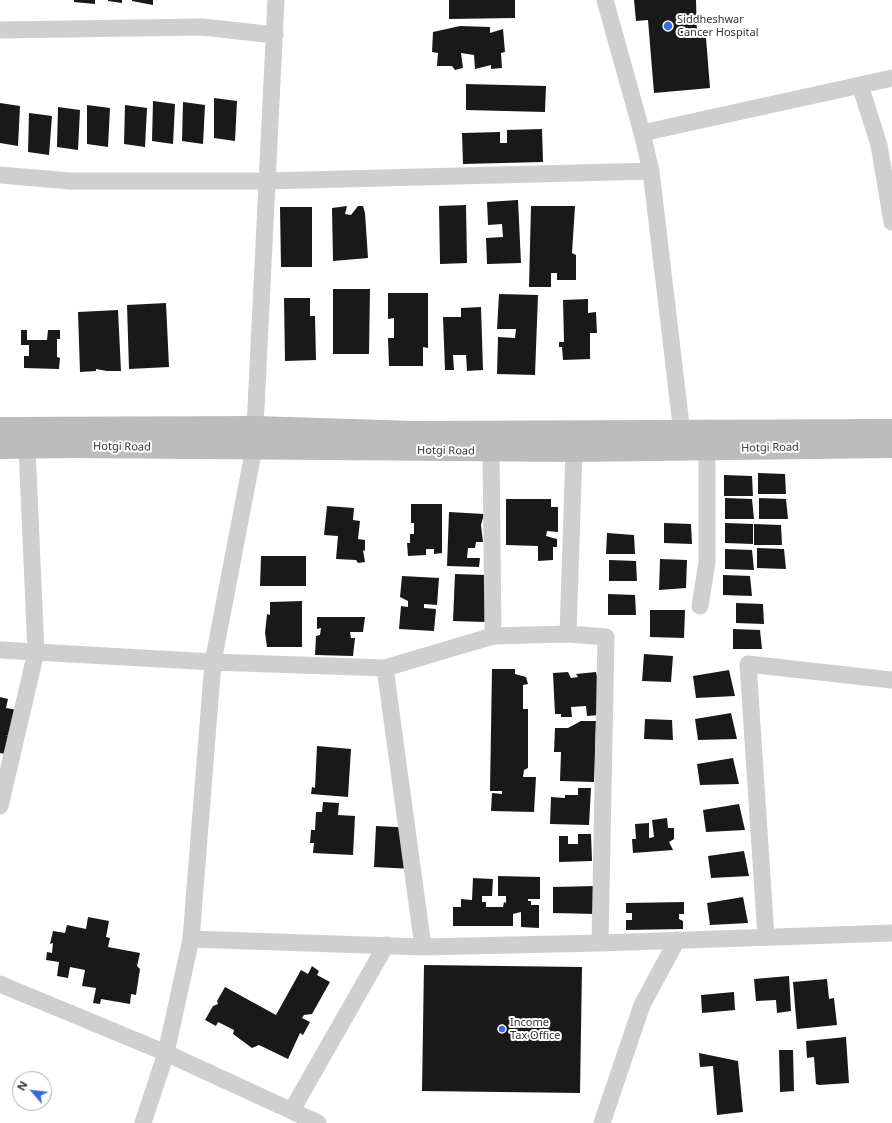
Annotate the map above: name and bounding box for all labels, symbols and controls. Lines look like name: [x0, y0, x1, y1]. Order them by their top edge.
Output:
place label: Siddheshwar Cancer Hospital: [677, 13, 758, 39]
marker: Siddheshwar Cancer Hospital: [662, 20, 674, 32]
street label: Hotgi Road: [93, 440, 151, 454]
street label: Hotgi Road: [741, 441, 799, 455]
street label: Hotgi Road: [417, 444, 475, 458]
place label: Income Tax Office: [510, 1016, 561, 1042]
marker: Income Tax Office: [497, 1024, 507, 1034]
north arrow: [12, 1071, 52, 1111]
text: N: [13, 1078, 31, 1093]

